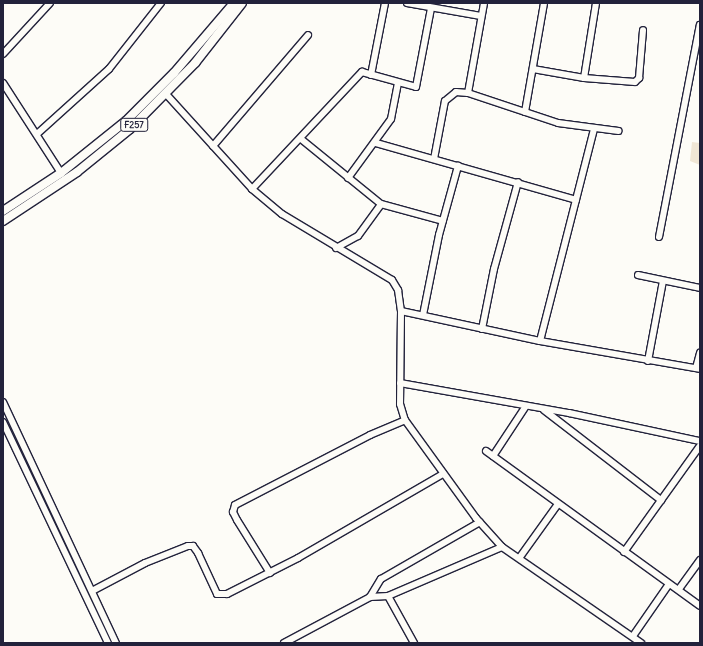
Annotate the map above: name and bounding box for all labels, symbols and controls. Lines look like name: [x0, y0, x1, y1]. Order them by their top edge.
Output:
road number: F257: [120, 118, 148, 132]

